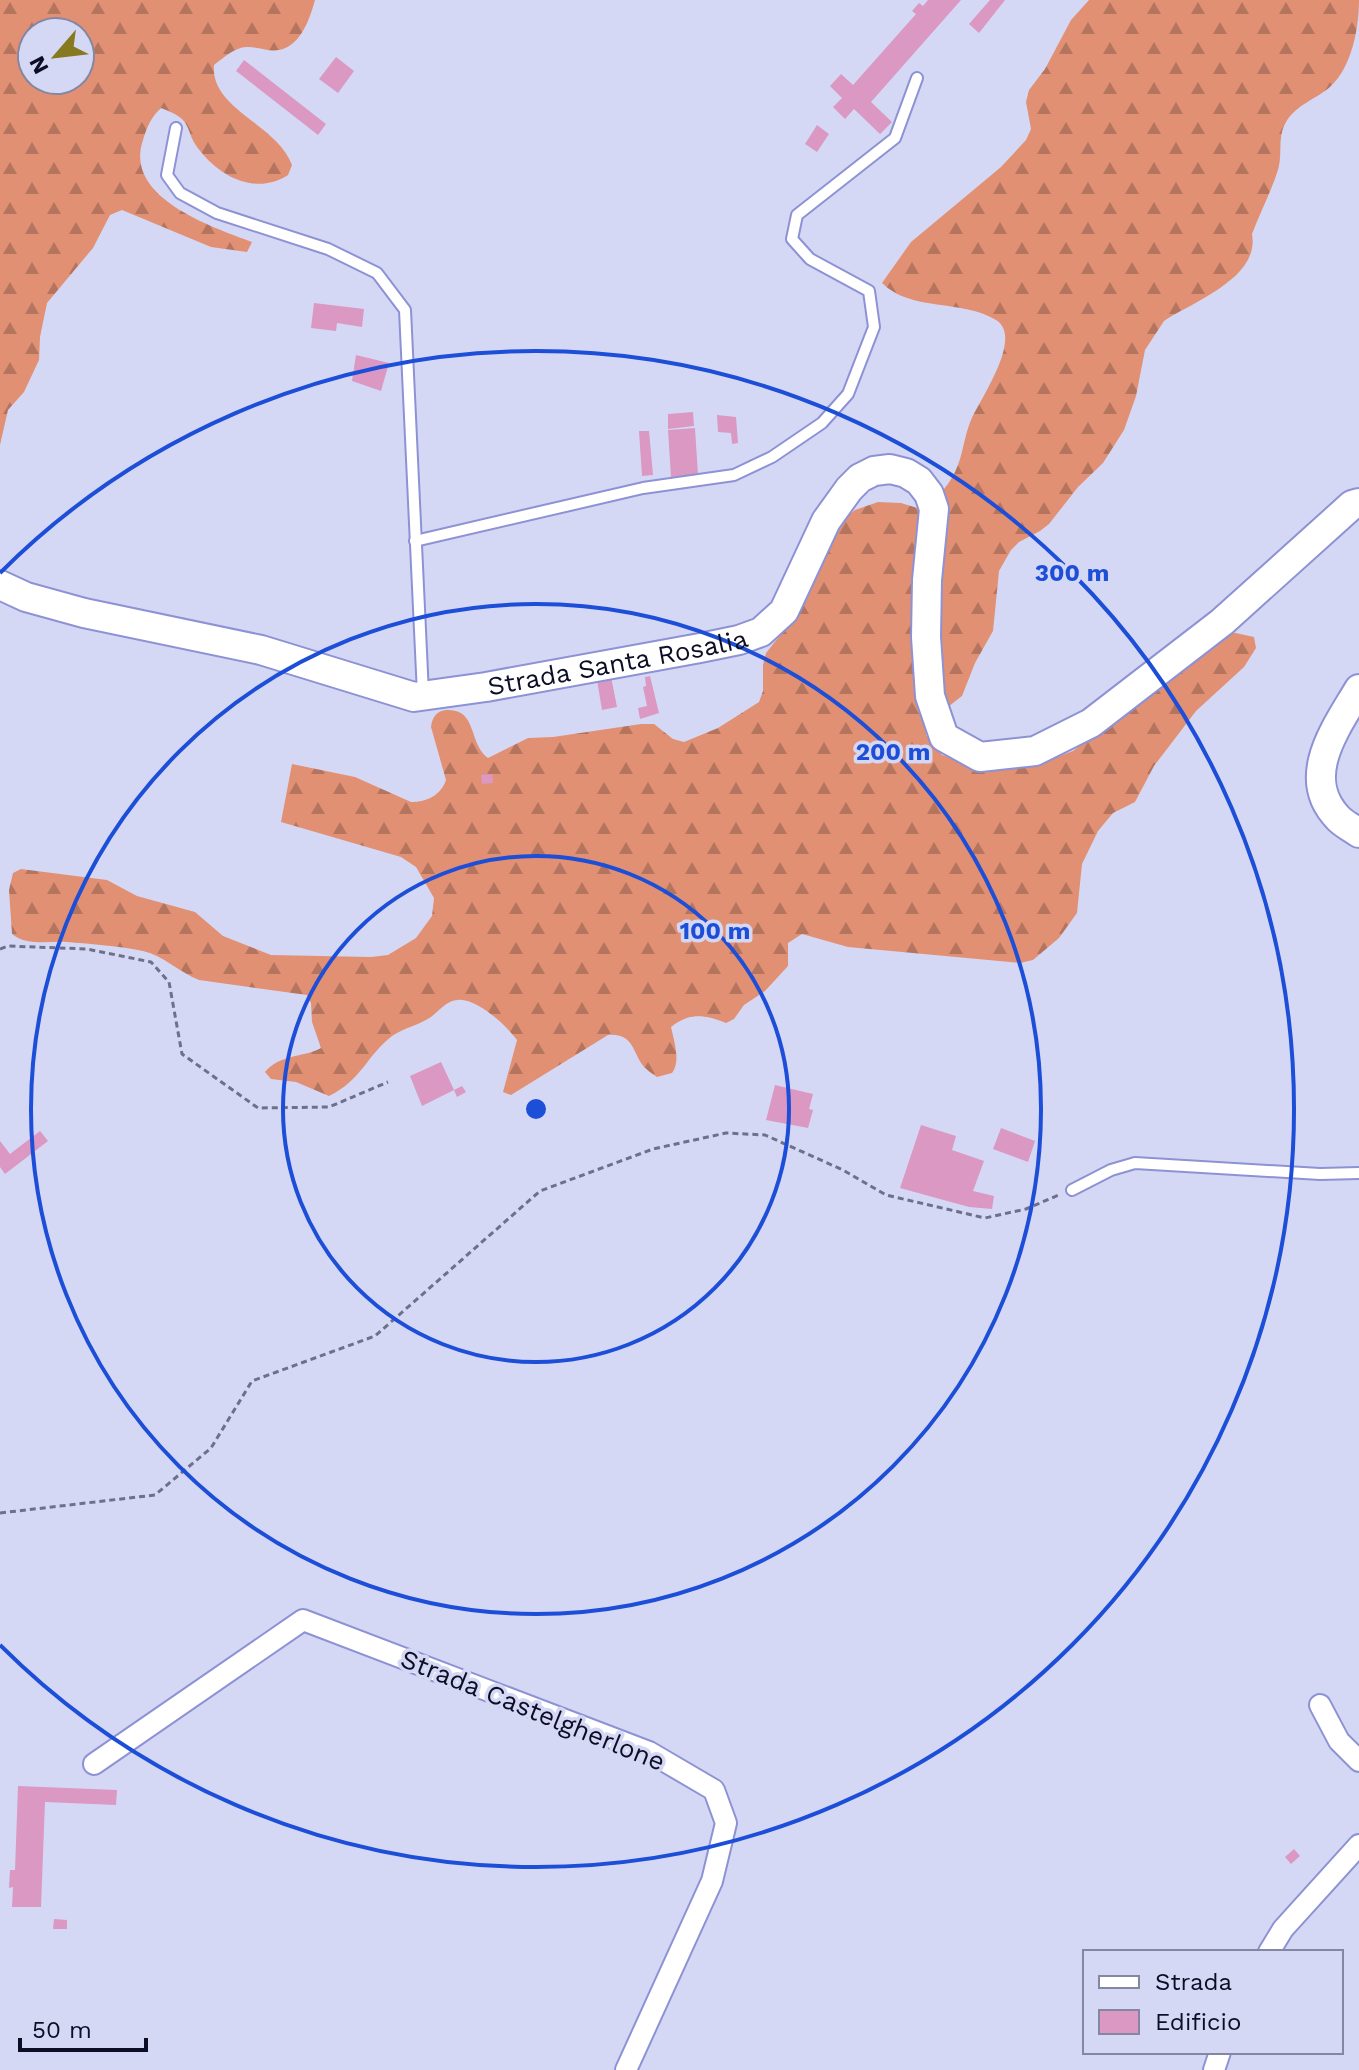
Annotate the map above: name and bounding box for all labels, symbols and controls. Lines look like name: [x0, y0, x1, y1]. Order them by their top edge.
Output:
north arrow: [16, 16, 96, 96]
text: N: [24, 52, 54, 78]
text: 300 m: [1035, 559, 1109, 587]
street label: Strada Santa Rosalia: [485, 623, 752, 701]
text: 200 m: [856, 738, 930, 766]
text: 100 m: [680, 917, 750, 945]
centre of rings: [522, 1095, 550, 1123]
street label: Strada Castelgherlone: [397, 1643, 669, 1777]
legend: [1083, 1950, 1343, 2054]
text: Strada: [1155, 1968, 1232, 1996]
scale bar: [20, 2002, 146, 2052]
text: Edificio: [1155, 2008, 1241, 2036]
text: 50 m: [32, 2016, 92, 2044]

